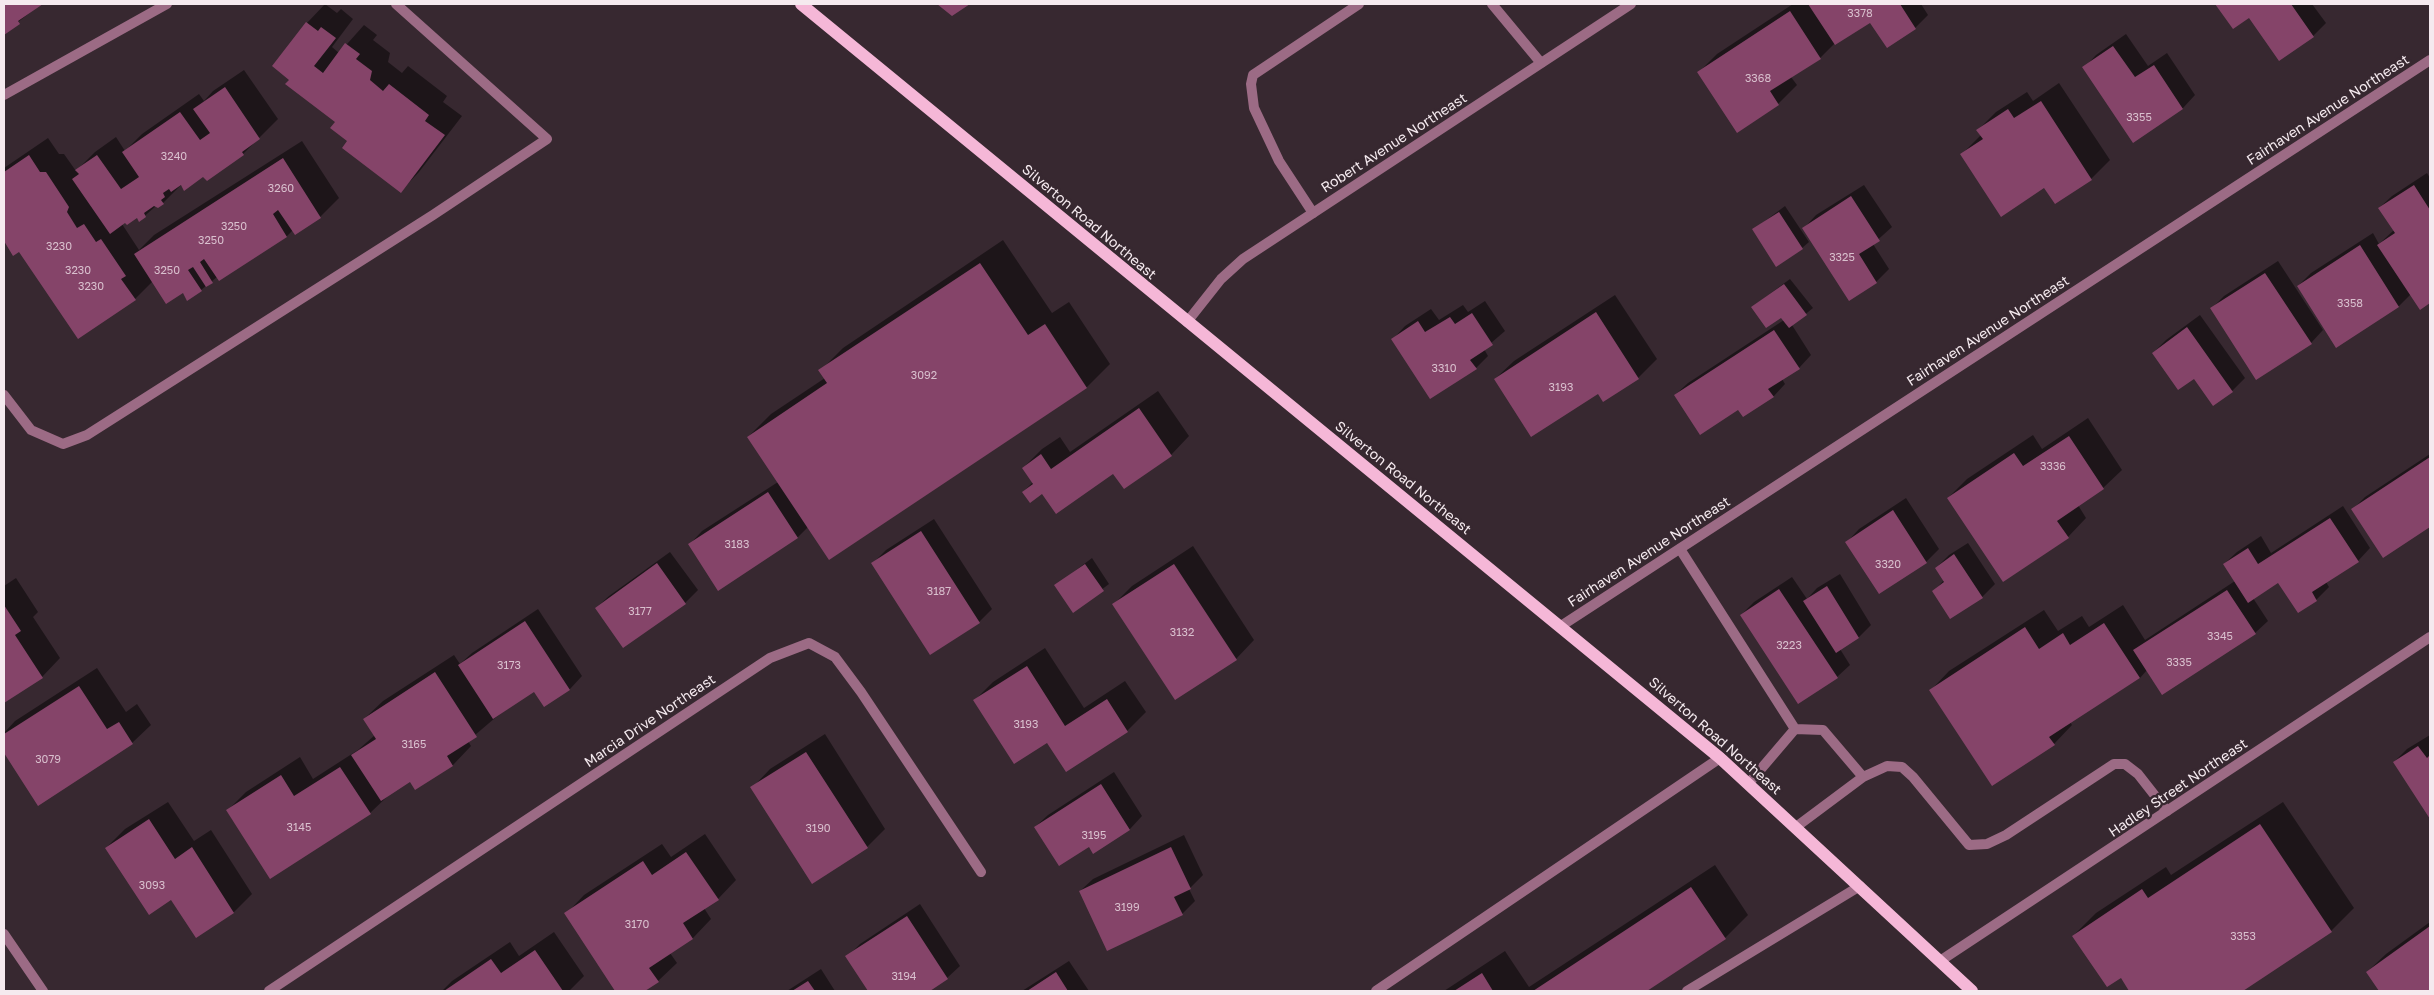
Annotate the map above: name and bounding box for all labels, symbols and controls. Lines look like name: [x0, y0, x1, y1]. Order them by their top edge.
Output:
house number: 3378: [1847, 7, 1873, 21]
street label: Fairhaven Avenue Northeast: [2244, 51, 2412, 169]
house number: 3368: [1745, 72, 1771, 86]
street label: Robert Avenue Northeast: [1318, 90, 1470, 196]
house number: 3355: [2126, 111, 2152, 125]
house number: 3240: [161, 150, 187, 164]
street label: Silverton Road Northeast: [1018, 161, 1160, 283]
house number: 3260: [268, 182, 294, 196]
house number: 3250: [221, 220, 247, 234]
house number: 3250: [198, 234, 224, 248]
house number: 3230: [46, 240, 72, 254]
house number: 3325: [1829, 251, 1855, 265]
house number: 3230: [65, 264, 91, 278]
house number: 3250: [154, 264, 180, 278]
street label: Fairhaven Avenue Northeast: [1904, 272, 2072, 390]
house number: 3230: [78, 280, 104, 294]
house number: 3358: [2337, 297, 2363, 311]
house number: 3310: [1431, 362, 1457, 376]
house number: 3092: [911, 369, 937, 383]
house number: 3193: [1549, 381, 1573, 395]
street label: Silverton Road Northeast: [1332, 418, 1474, 538]
house number: 3336: [2040, 460, 2066, 474]
street label: Fairhaven Avenue Northeast: [1565, 493, 1733, 611]
house number: 3183: [725, 538, 749, 552]
house number: 3320: [1875, 558, 1901, 572]
house number: 3187: [927, 585, 951, 599]
house number: 3177: [628, 605, 652, 619]
house number: 3132: [1170, 626, 1194, 640]
house number: 3345: [2207, 630, 2233, 644]
house number: 3223: [1776, 639, 1802, 653]
house number: 3335: [2166, 656, 2192, 670]
house number: 3173: [497, 659, 521, 673]
street label: Marcia Drive Northeast: [581, 671, 719, 771]
street label: Silverton Road Northeast: [1645, 674, 1785, 798]
house number: 3193: [1014, 718, 1038, 732]
street label: Hadley Street Northeast: [2105, 735, 2251, 841]
house number: 3165: [402, 738, 426, 752]
house number: 3079: [35, 753, 61, 767]
house number: 3145: [287, 821, 311, 835]
house number: 3190: [805, 822, 831, 836]
house number: 3195: [1082, 829, 1106, 843]
house number: 3093: [139, 879, 165, 893]
house number: 3199: [1114, 901, 1140, 915]
house number: 3170: [625, 918, 649, 932]
house number: 3353: [2230, 930, 2256, 944]
house number: 3194: [891, 970, 917, 984]

